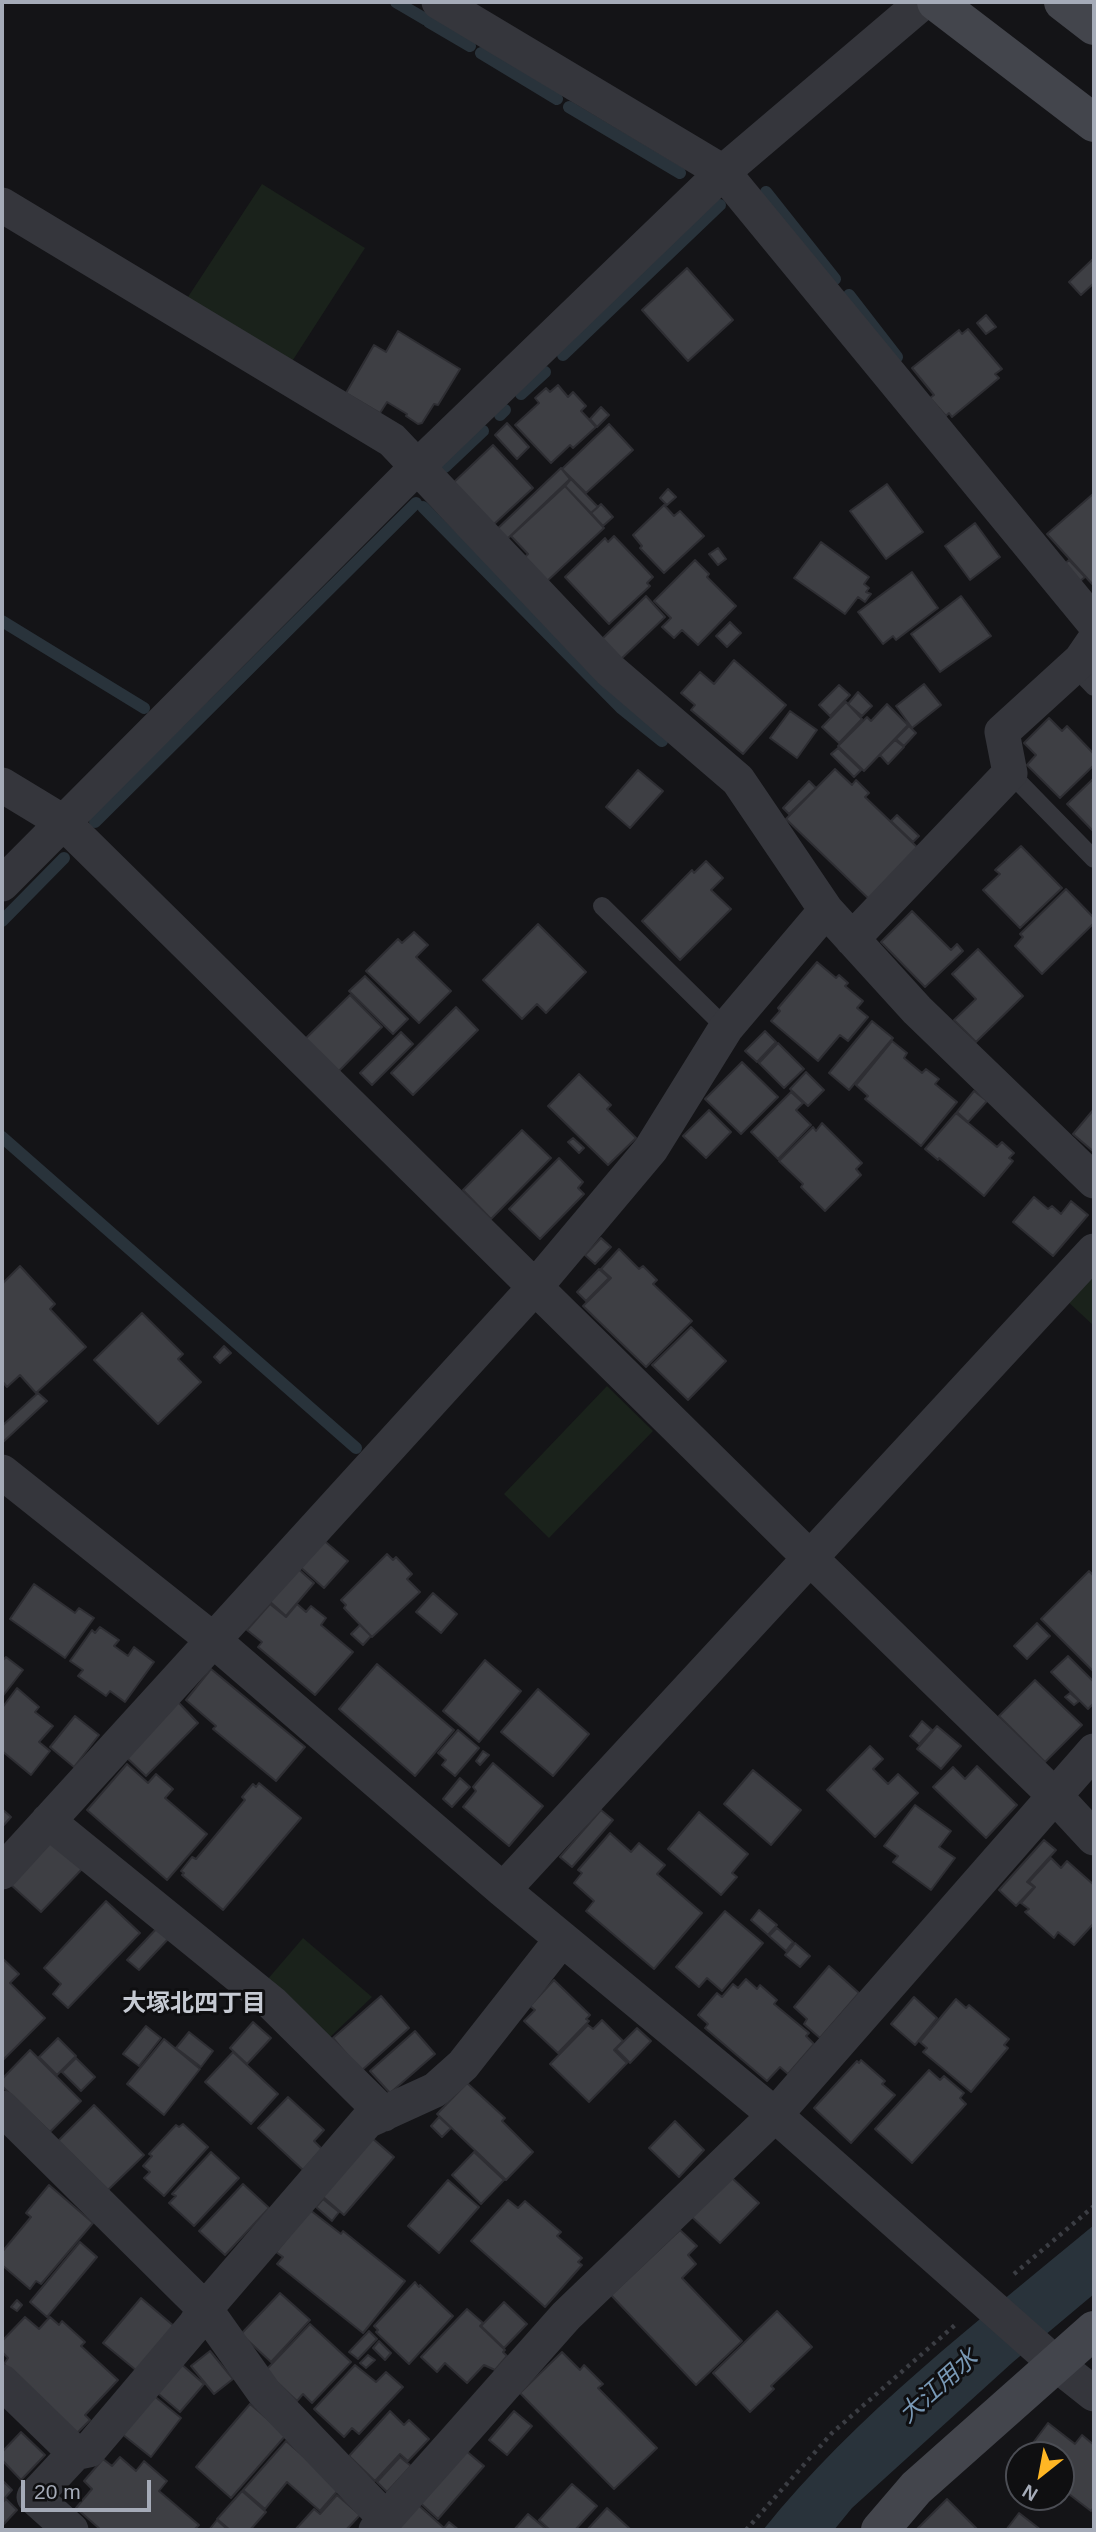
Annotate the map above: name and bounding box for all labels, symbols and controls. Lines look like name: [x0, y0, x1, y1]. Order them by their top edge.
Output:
district label: 大塚北四丁目: [122, 1990, 266, 2018]
water label: 大江用水: [894, 2344, 984, 2430]
north arrow: [1005, 2441, 1075, 2511]
scale bar: [24, 2466, 154, 2510]
text: 20 m: [34, 2480, 81, 2503]
text: N: [1019, 2480, 1041, 2505]

